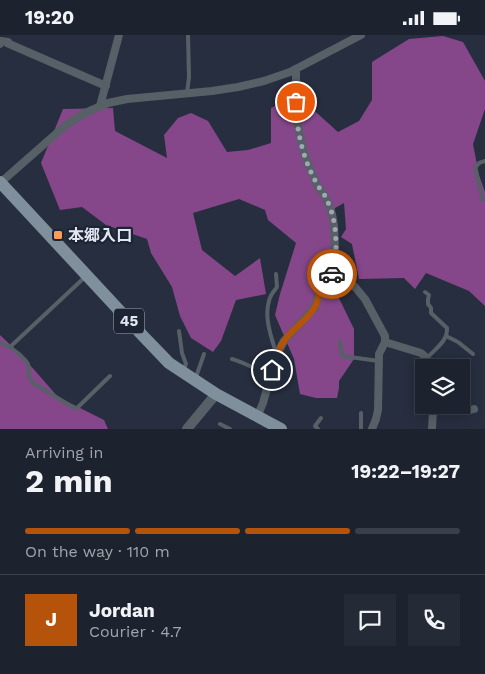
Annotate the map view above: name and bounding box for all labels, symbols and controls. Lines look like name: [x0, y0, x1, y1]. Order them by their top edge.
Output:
text: 19:20: [25, 6, 74, 29]
pin: [275, 81, 317, 123]
icon: bag: [282, 88, 310, 116]
place label: 本郷入口: [68, 226, 132, 245]
marker: 本郷入口: [52, 229, 64, 241]
courier: [307, 249, 357, 299]
icon: car: [318, 260, 346, 288]
road number: 45: [114, 309, 144, 333]
pin: [251, 349, 293, 391]
icon: home: [258, 356, 286, 384]
map controls: [415, 359, 470, 414]
button: layers: [415, 359, 470, 414]
text: Arriving in: [25, 443, 103, 462]
text: 19:22–19:27: [351, 460, 460, 483]
text: 2 min: [25, 462, 113, 500]
text: On the way · 110 m: [25, 542, 170, 561]
button: chat: [344, 594, 396, 646]
button: phone: [408, 594, 460, 646]
text: Jordan: [89, 599, 155, 622]
text: J: [45, 608, 57, 631]
text: Courier · 4.7: [89, 622, 182, 641]

